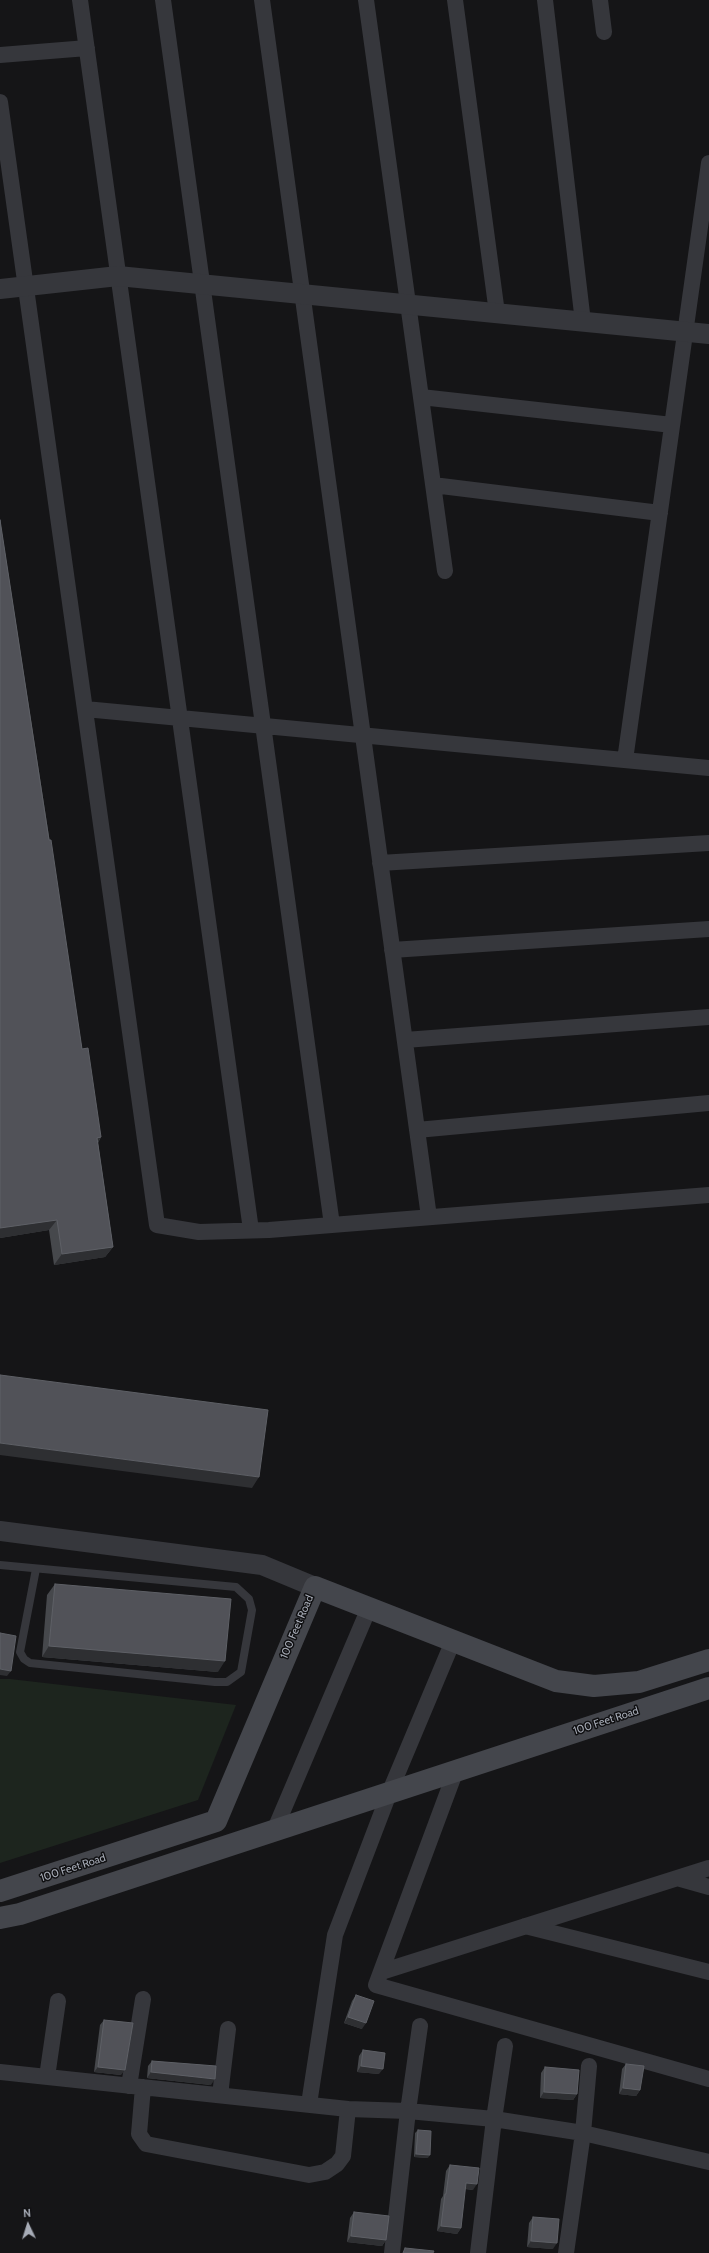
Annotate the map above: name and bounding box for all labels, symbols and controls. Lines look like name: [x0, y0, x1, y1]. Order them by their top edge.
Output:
street label: 100 Feet Road: [278, 1593, 316, 1661]
street label: 100 Feet Road: [572, 1704, 640, 1738]
street label: 100 Feet Road: [39, 1851, 107, 1885]
north arrow: [8, 2205, 48, 2245]
text: N: [23, 2206, 32, 2220]

